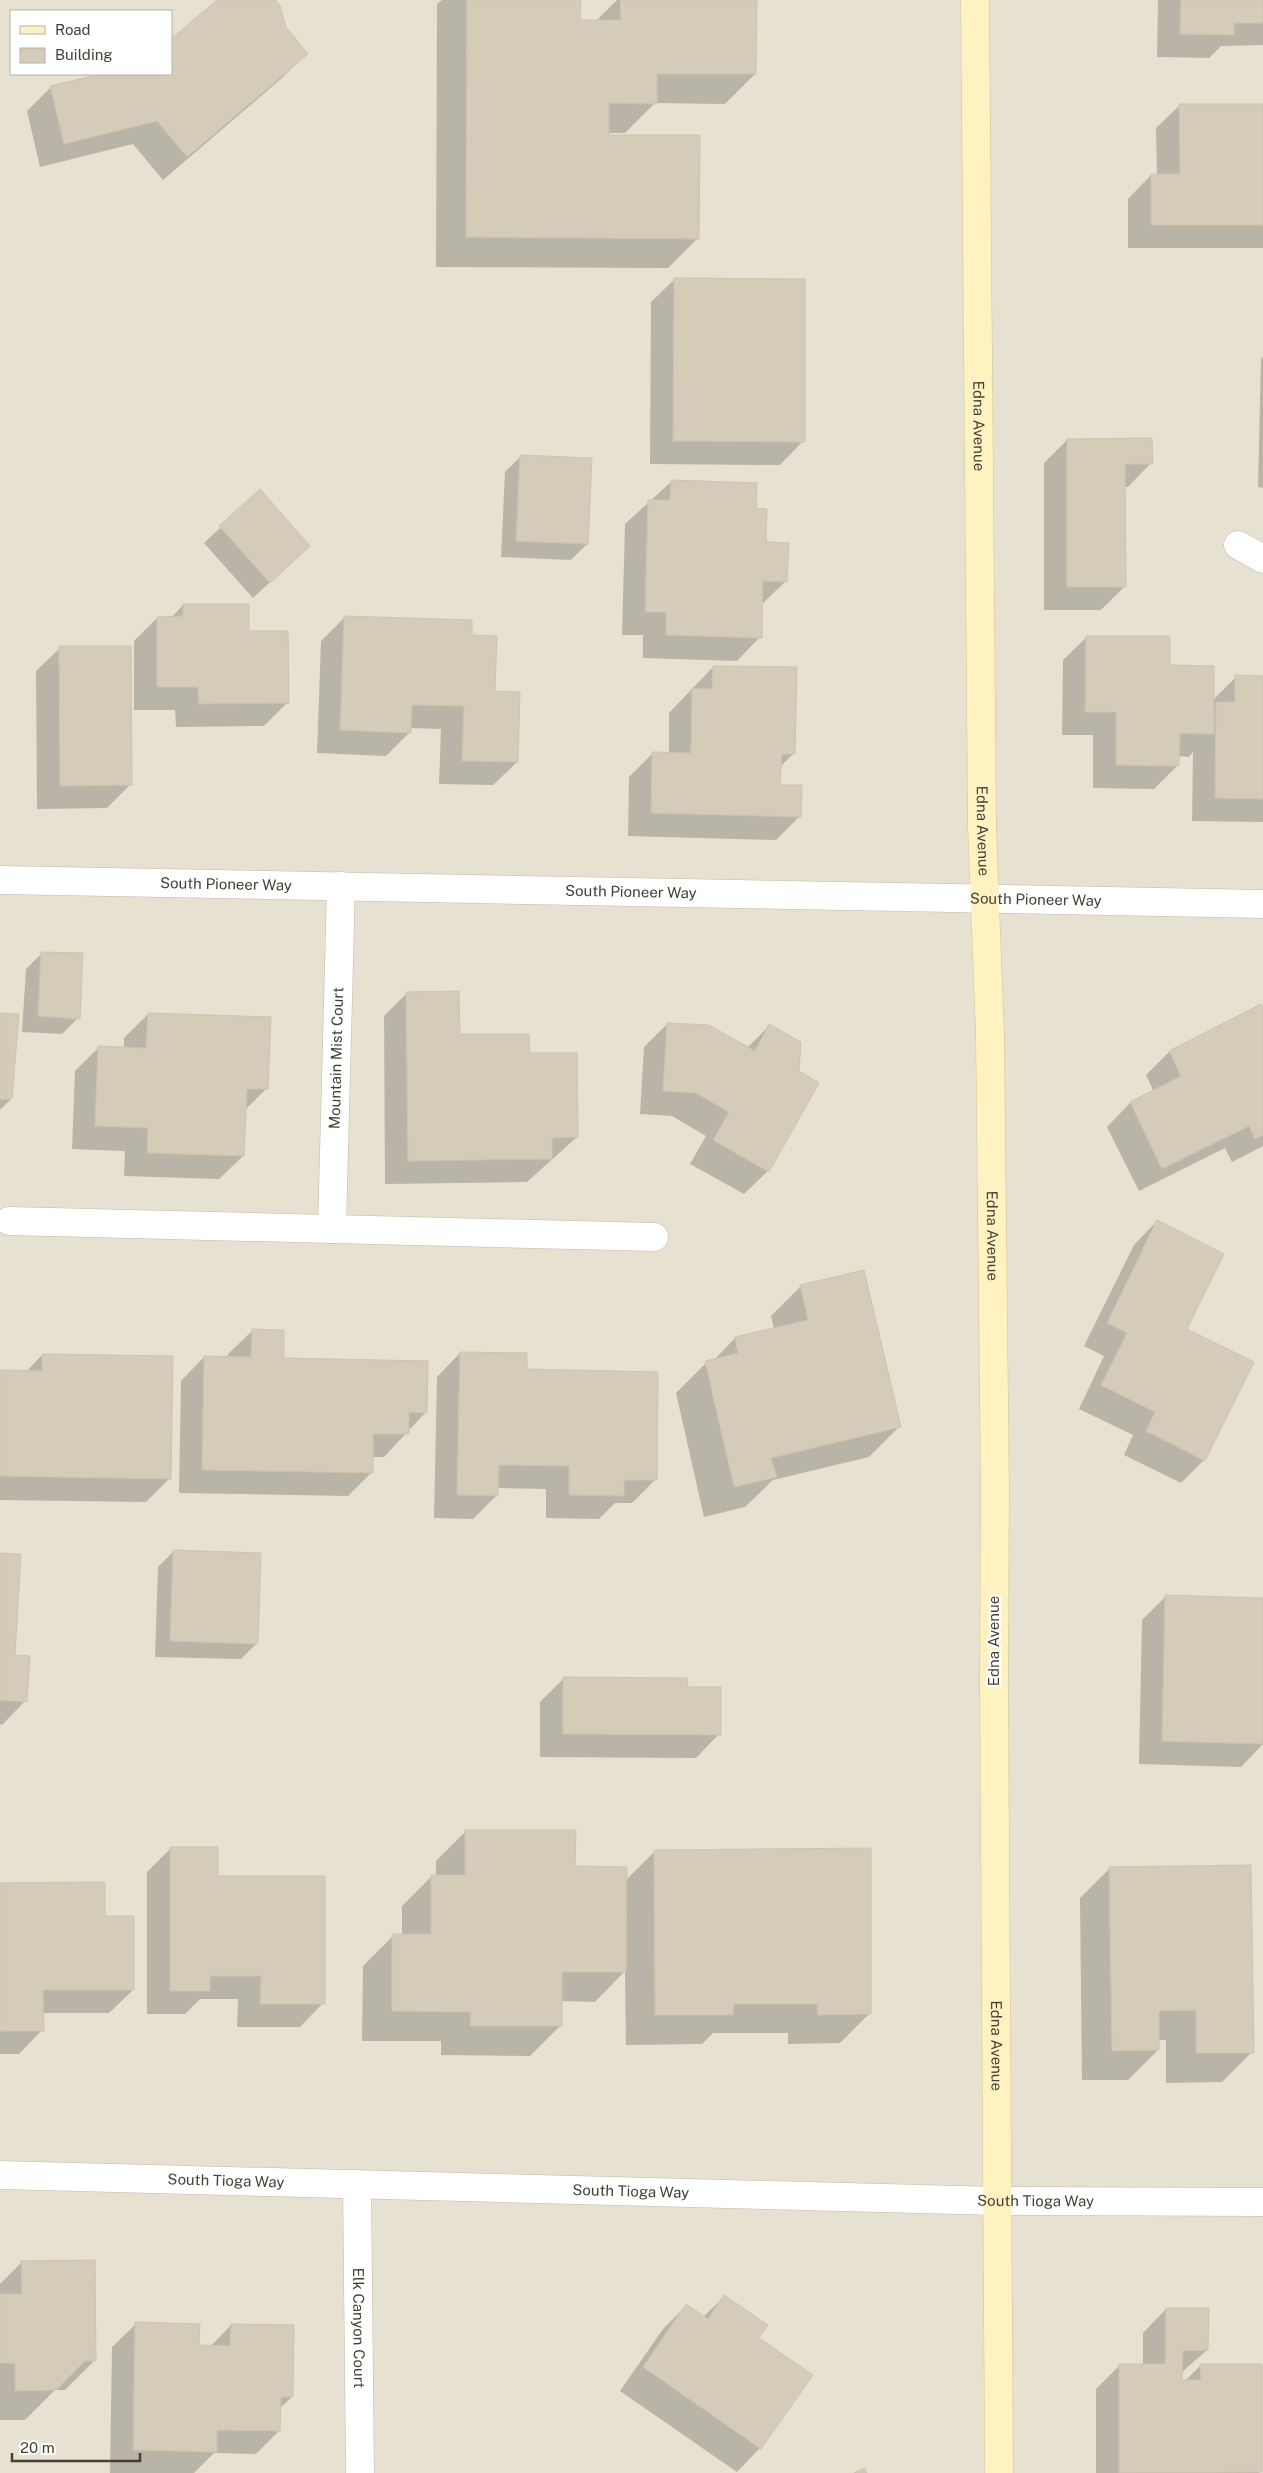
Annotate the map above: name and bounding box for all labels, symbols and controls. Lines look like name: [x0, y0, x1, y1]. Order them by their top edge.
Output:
legend: [10, 10, 172, 75]
text: Road: [55, 21, 91, 38]
text: Building: [55, 46, 113, 63]
street label: Edna Avenue: [970, 381, 988, 471]
street label: Edna Avenue: [974, 786, 993, 876]
street label: South Pioneer Way: [160, 874, 292, 894]
street label: South Pioneer Way: [565, 882, 697, 901]
street label: South Pioneer Way: [970, 889, 1102, 909]
street label: Mountain Mist Court: [326, 987, 346, 1129]
street label: Edna Avenue: [984, 1191, 1002, 1281]
street label: Edna Avenue: [985, 1596, 1002, 1686]
street label: Edna Avenue: [988, 2001, 1006, 2091]
street label: South Tioga Way: [167, 2170, 285, 2190]
street label: South Tioga Way: [572, 2181, 689, 2201]
street label: South Tioga Way: [977, 2191, 1094, 2209]
street label: Elk Canyon Court: [350, 2268, 368, 2388]
scale bar: [12, 2430, 140, 2462]
text: 20 m: [20, 2439, 55, 2456]

